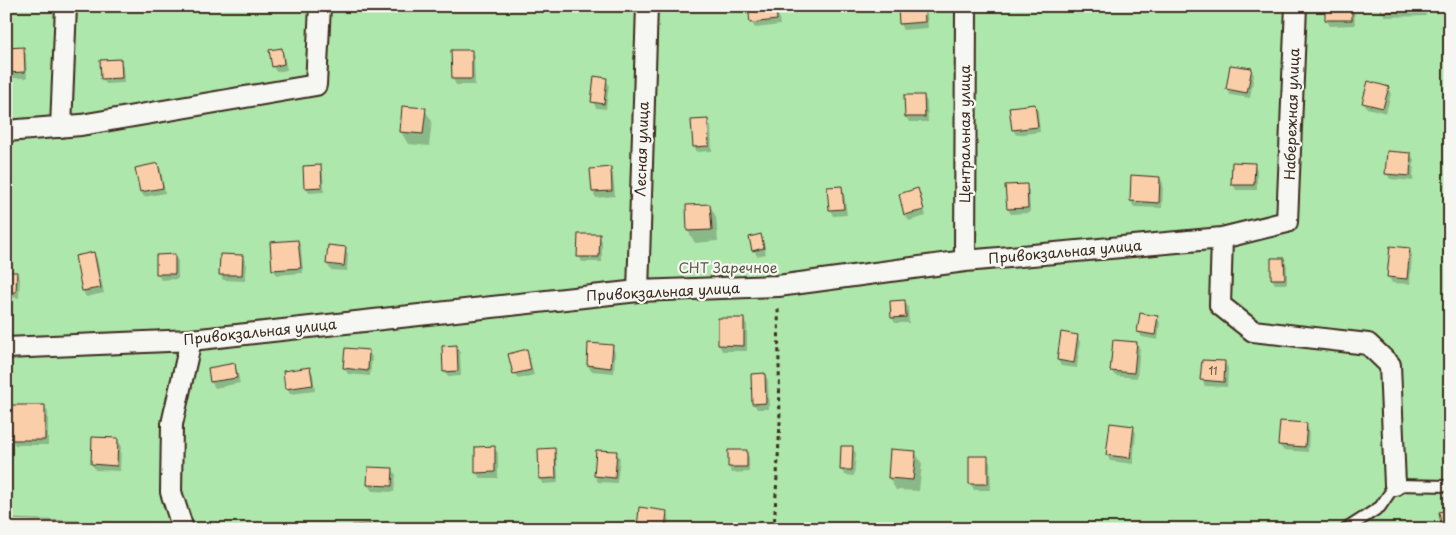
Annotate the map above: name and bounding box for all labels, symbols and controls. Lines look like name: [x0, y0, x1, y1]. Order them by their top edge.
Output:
street label: Набережная улица: [1279, 47, 1304, 180]
street label: Центральная улица: [954, 65, 975, 203]
street label: Лесная улица: [629, 101, 654, 197]
street label: Привокзальная улица: [987, 234, 1143, 269]
park label: СНТ Заречное: [678, 257, 778, 278]
street label: Привокзальная улица: [586, 277, 741, 306]
street label: Привокзальная улица: [182, 313, 338, 350]
house number: 11: [1208, 362, 1218, 379]

